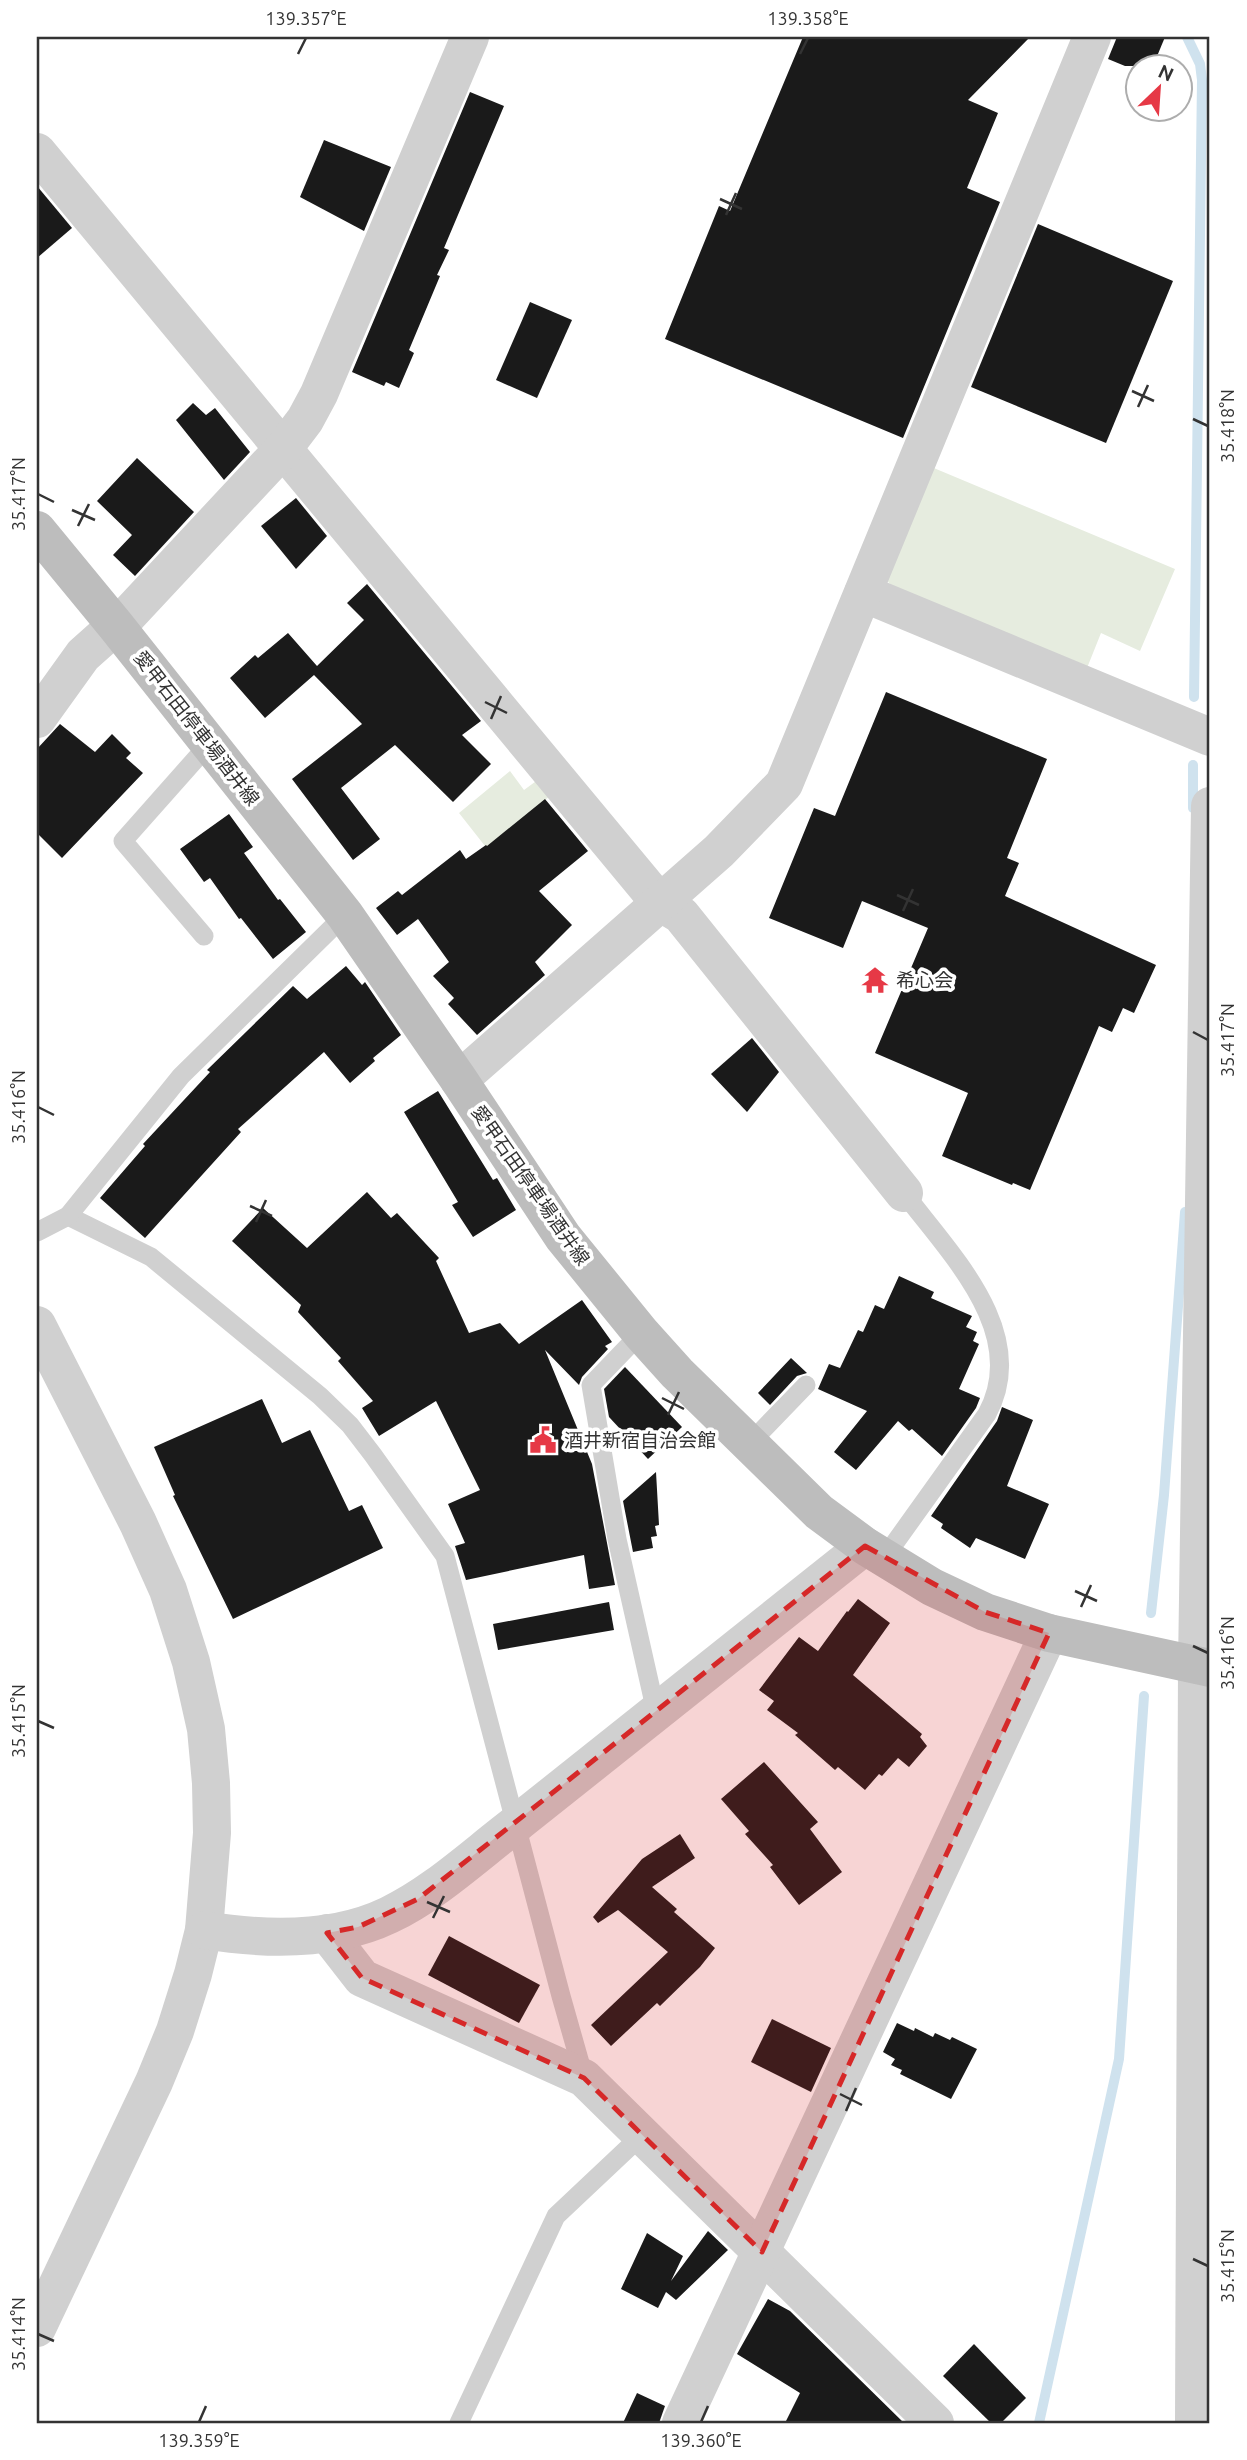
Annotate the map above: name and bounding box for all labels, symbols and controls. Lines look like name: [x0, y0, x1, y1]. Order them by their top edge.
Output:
text: 139.357°E: [265, 8, 347, 28]
text: 139.358°E: [767, 8, 849, 28]
north arrow: [1124, 52, 1194, 122]
text: N: [1155, 60, 1177, 86]
text: 35.418°N: [1217, 389, 1237, 463]
text: 35.417°N: [8, 457, 28, 531]
street label: 愛甲石田停車場酒井線: [130, 646, 264, 810]
temple icon: 希心会: [860, 965, 890, 995]
place label: 希心会: [896, 969, 953, 991]
text: 35.417°N: [1217, 1003, 1237, 1077]
text: 35.416°N: [8, 1070, 28, 1144]
street label: 愛甲石田停車場酒井線: [467, 1101, 595, 1269]
public building icon: 酒井新宿自治会館: [528, 1425, 558, 1455]
place label: 酒井新宿自治会館: [564, 1429, 716, 1451]
text: 35.416°N: [1217, 1616, 1237, 1690]
text: 35.415°N: [8, 1684, 28, 1758]
text: 35.415°N: [1217, 2229, 1237, 2303]
text: 35.414°N: [8, 2297, 28, 2371]
text: 139.359°E: [158, 2430, 240, 2450]
text: 139.360°E: [660, 2430, 742, 2450]

